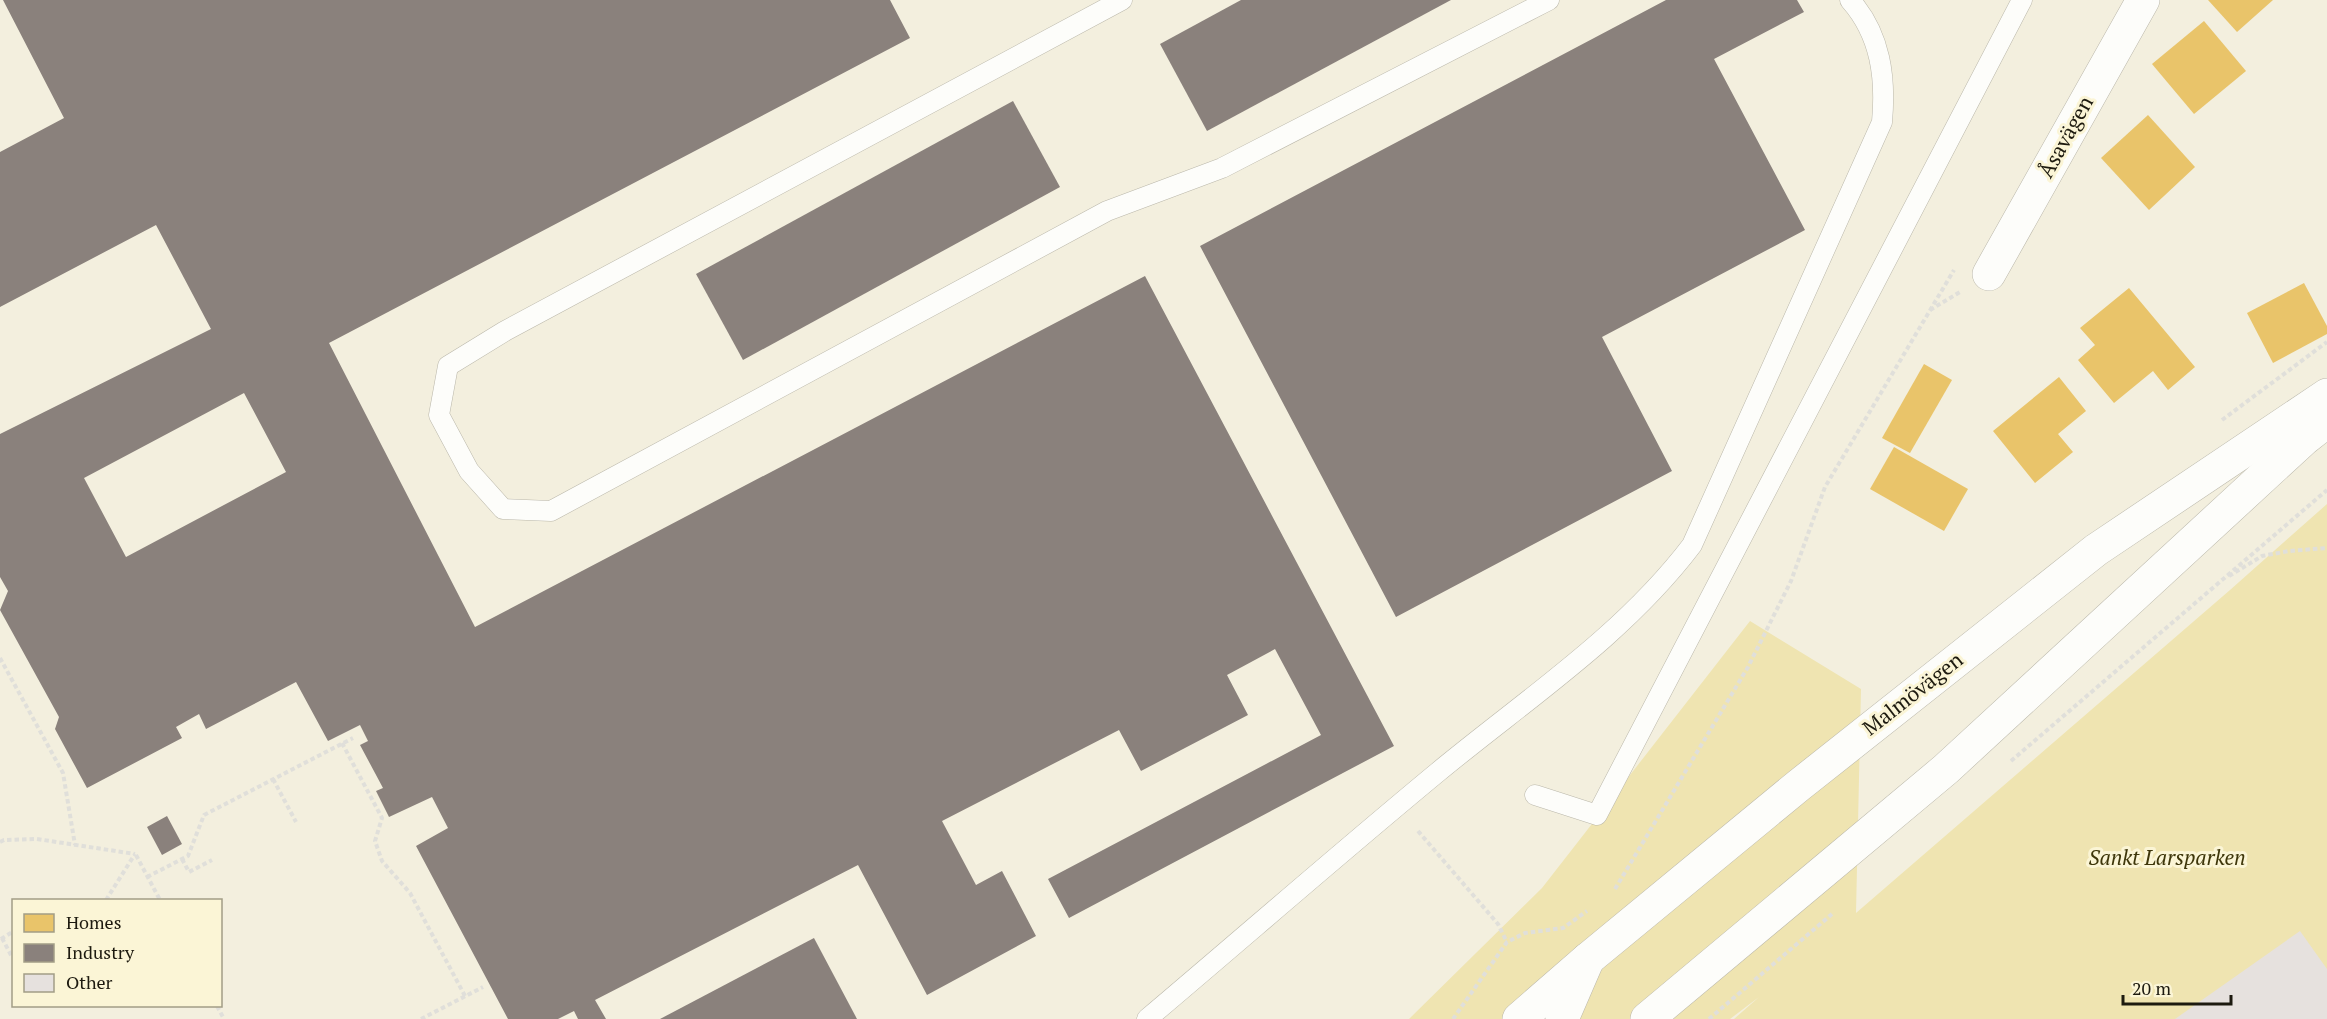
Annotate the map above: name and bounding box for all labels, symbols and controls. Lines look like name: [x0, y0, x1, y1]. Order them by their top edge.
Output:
street label: Åsavägen: [2031, 90, 2099, 182]
street label: Malmövägen: [1857, 645, 1969, 741]
park label: Sankt Larsparken: [2088, 843, 2246, 871]
legend: [12, 899, 222, 1007]
text: Homes: [66, 910, 121, 934]
text: Industry: [66, 940, 135, 964]
scale bar: [2123, 968, 2231, 1006]
text: Other: [66, 970, 113, 994]
text: 20 m: [2132, 976, 2172, 1000]

